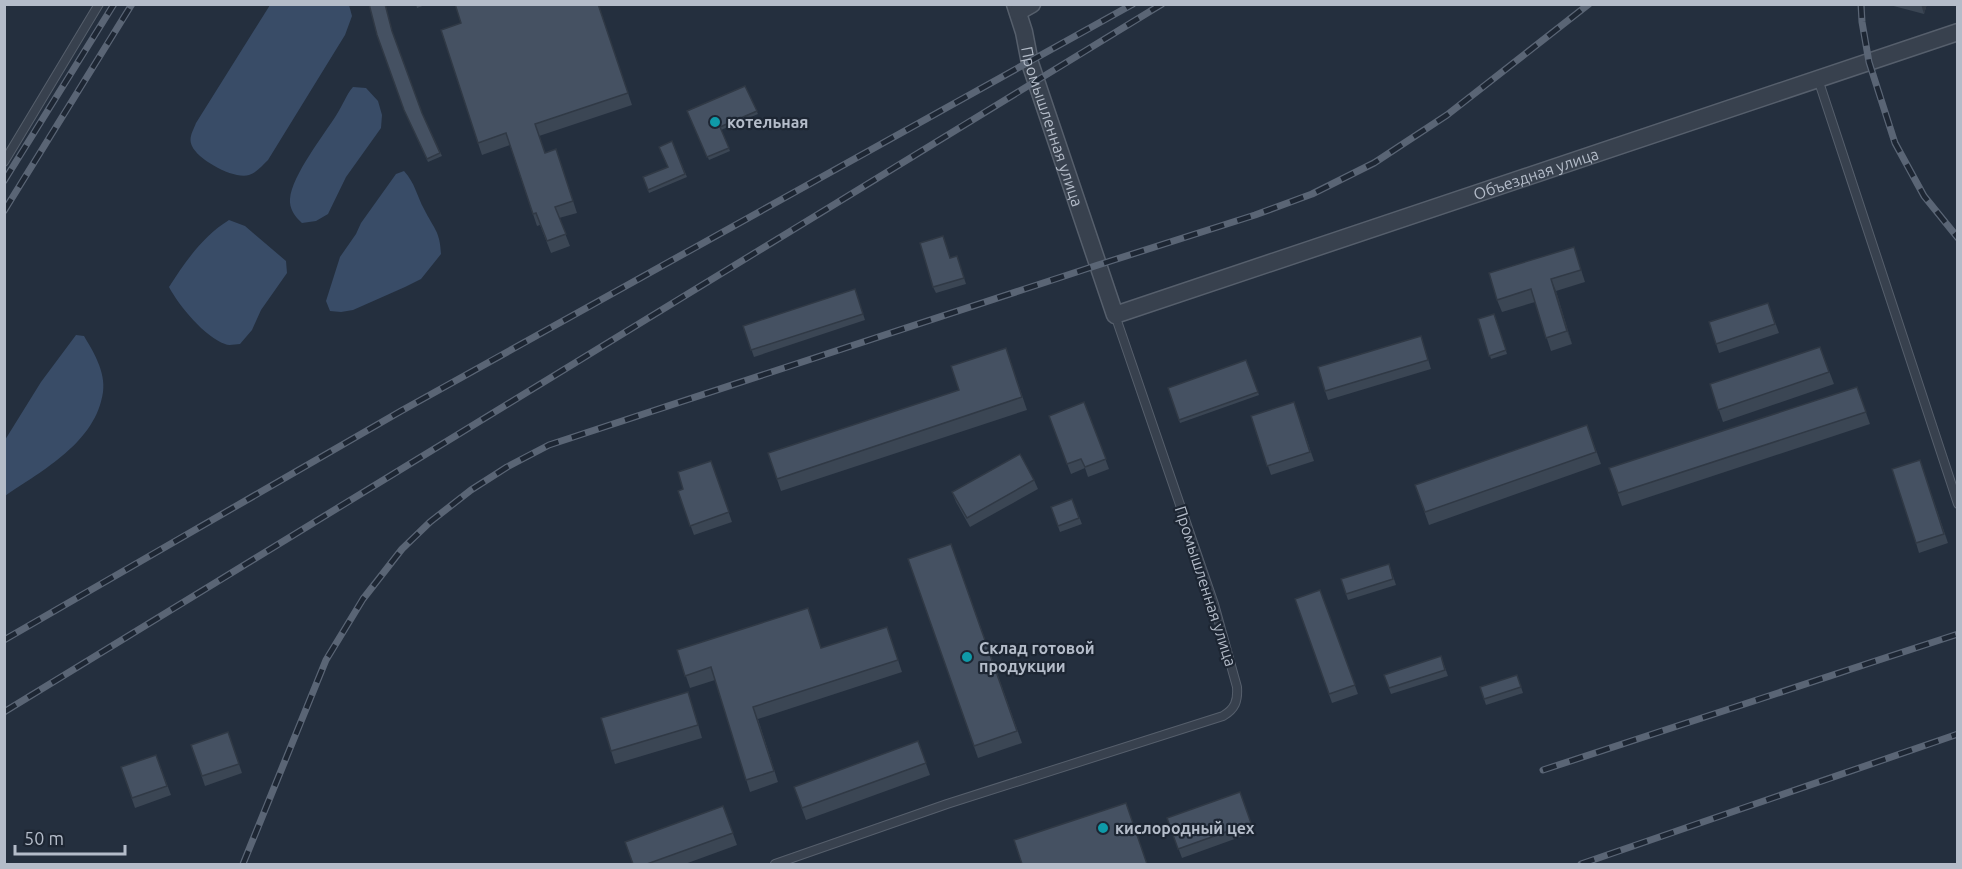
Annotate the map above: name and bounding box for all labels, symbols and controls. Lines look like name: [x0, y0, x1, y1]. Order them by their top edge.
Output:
street label: Промышленная улица: [1018, 45, 1087, 209]
place label: котельная: [727, 113, 809, 131]
marker: котельная: [708, 115, 722, 129]
street label: Объездная улица: [1471, 144, 1601, 203]
street label: Промышленная улица: [1172, 504, 1240, 668]
place label: Склад готовой продукции: [979, 639, 1095, 675]
marker: Склад готовой продукции: [960, 650, 974, 664]
scale bar: [15, 818, 124, 856]
place label: кислородный цех: [1115, 819, 1255, 837]
marker: кислородный цех: [1096, 821, 1110, 835]
text: 50 m: [24, 828, 64, 848]

